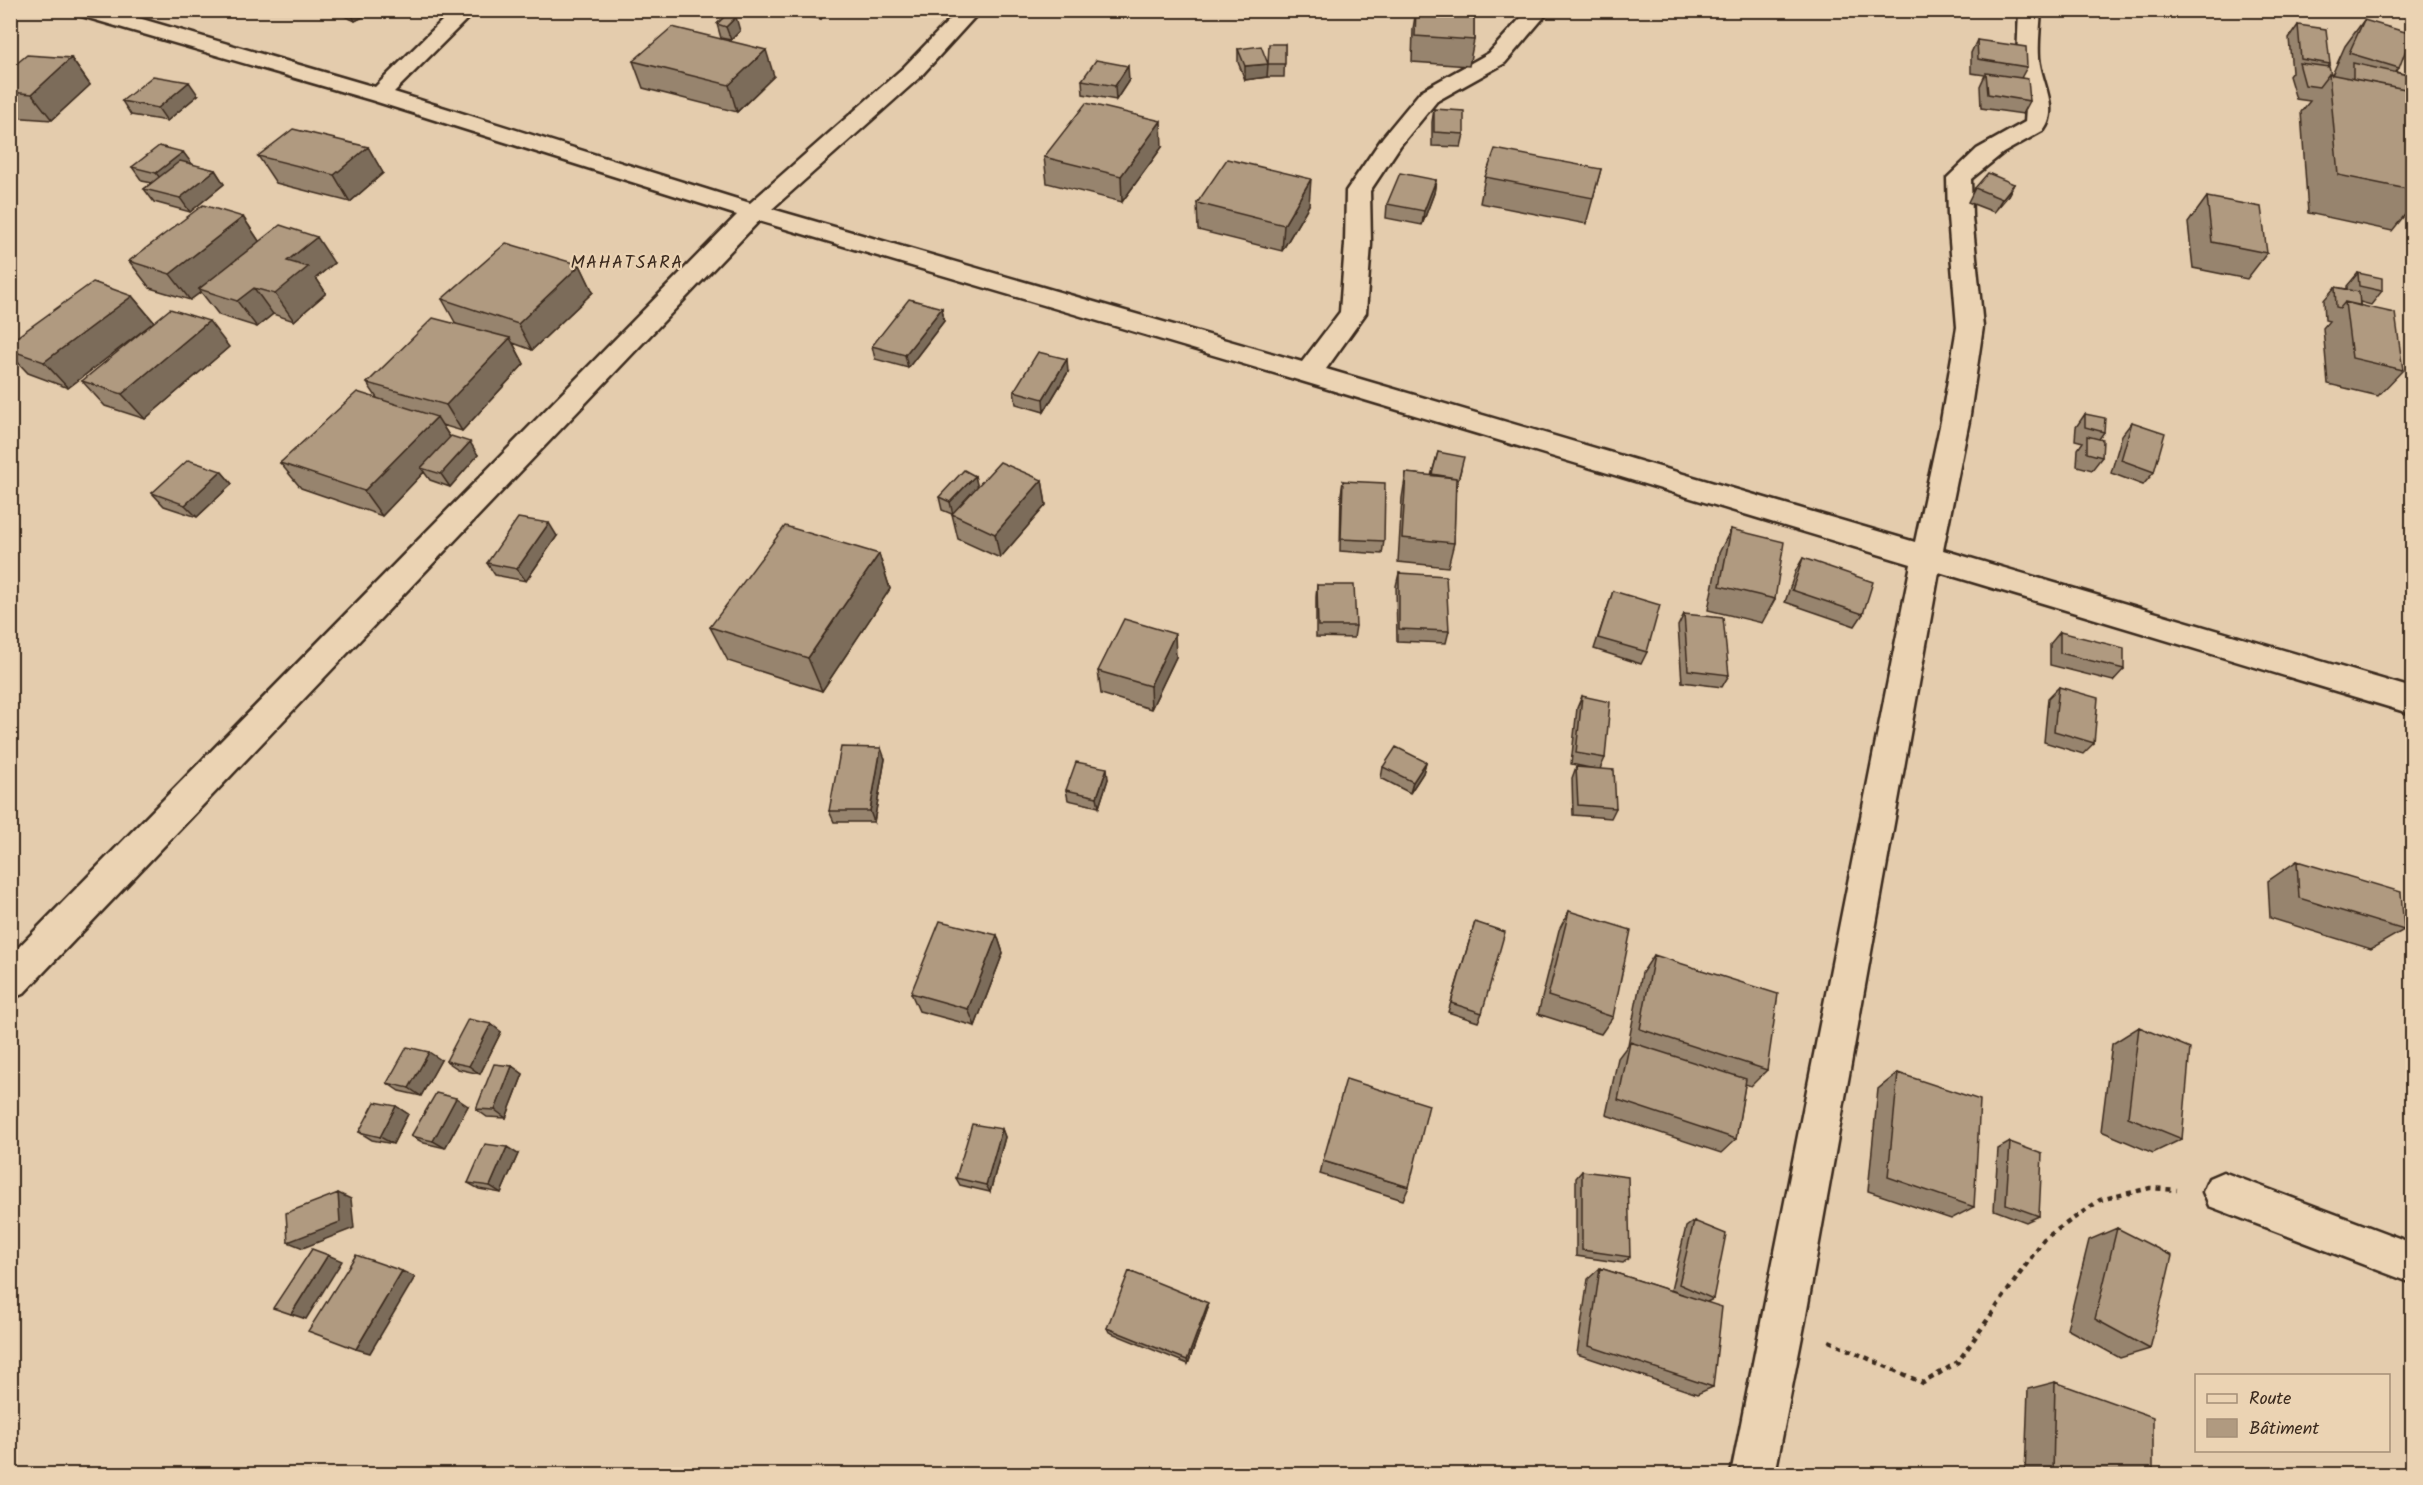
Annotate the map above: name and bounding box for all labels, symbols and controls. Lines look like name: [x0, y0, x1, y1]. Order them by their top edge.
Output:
district label: MAHATSARA: [570, 249, 684, 278]
legend: [2195, 1374, 2390, 1452]
text: Route: [2249, 1385, 2291, 1414]
text: Bâtiment: [2249, 1415, 2320, 1444]

